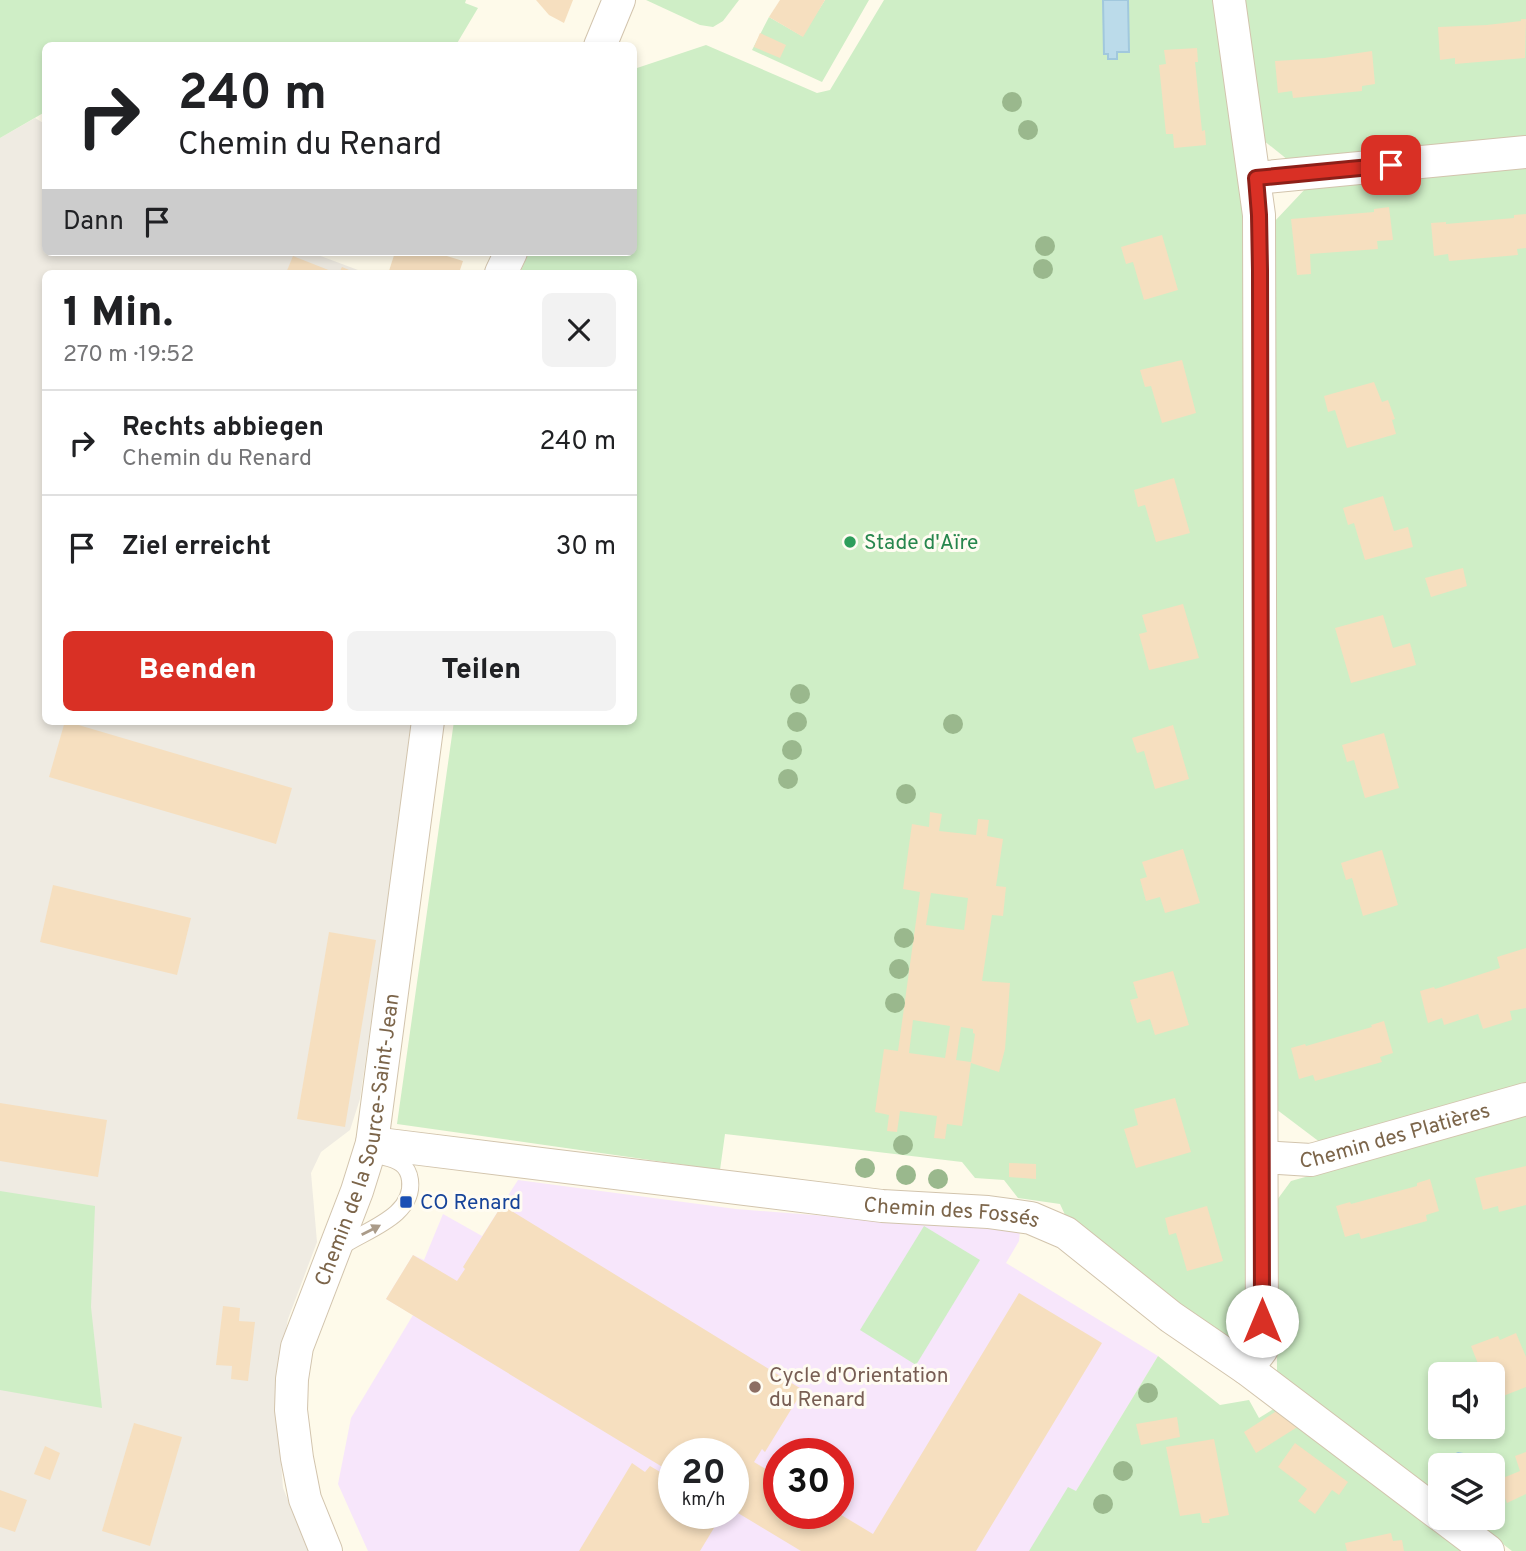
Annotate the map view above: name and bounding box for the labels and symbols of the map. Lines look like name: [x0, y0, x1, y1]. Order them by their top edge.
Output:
pin: [1361, 135, 1421, 195]
place label: Stade d'Aïre: [864, 530, 978, 557]
marker: Stade d'Aïre: [842, 534, 858, 550]
street label: Chemin de la Source-Saint-Jean: [310, 992, 407, 1290]
street label: Chemin des Platières: [1298, 1098, 1494, 1175]
place label: CO Renard: [420, 1190, 521, 1217]
street label: Chemin des Fossés: [862, 1192, 1044, 1235]
marker: CO Renard: [398, 1194, 414, 1210]
one-way arrow: [361, 1224, 380, 1236]
position arrow: [1225, 1284, 1299, 1358]
place label: Cycle d'Orientation du Renard: [769, 1363, 949, 1414]
marker: Cycle d'Orientation du Renard: [747, 1379, 763, 1395]
speed limit sign: 30: [763, 1438, 854, 1529]

